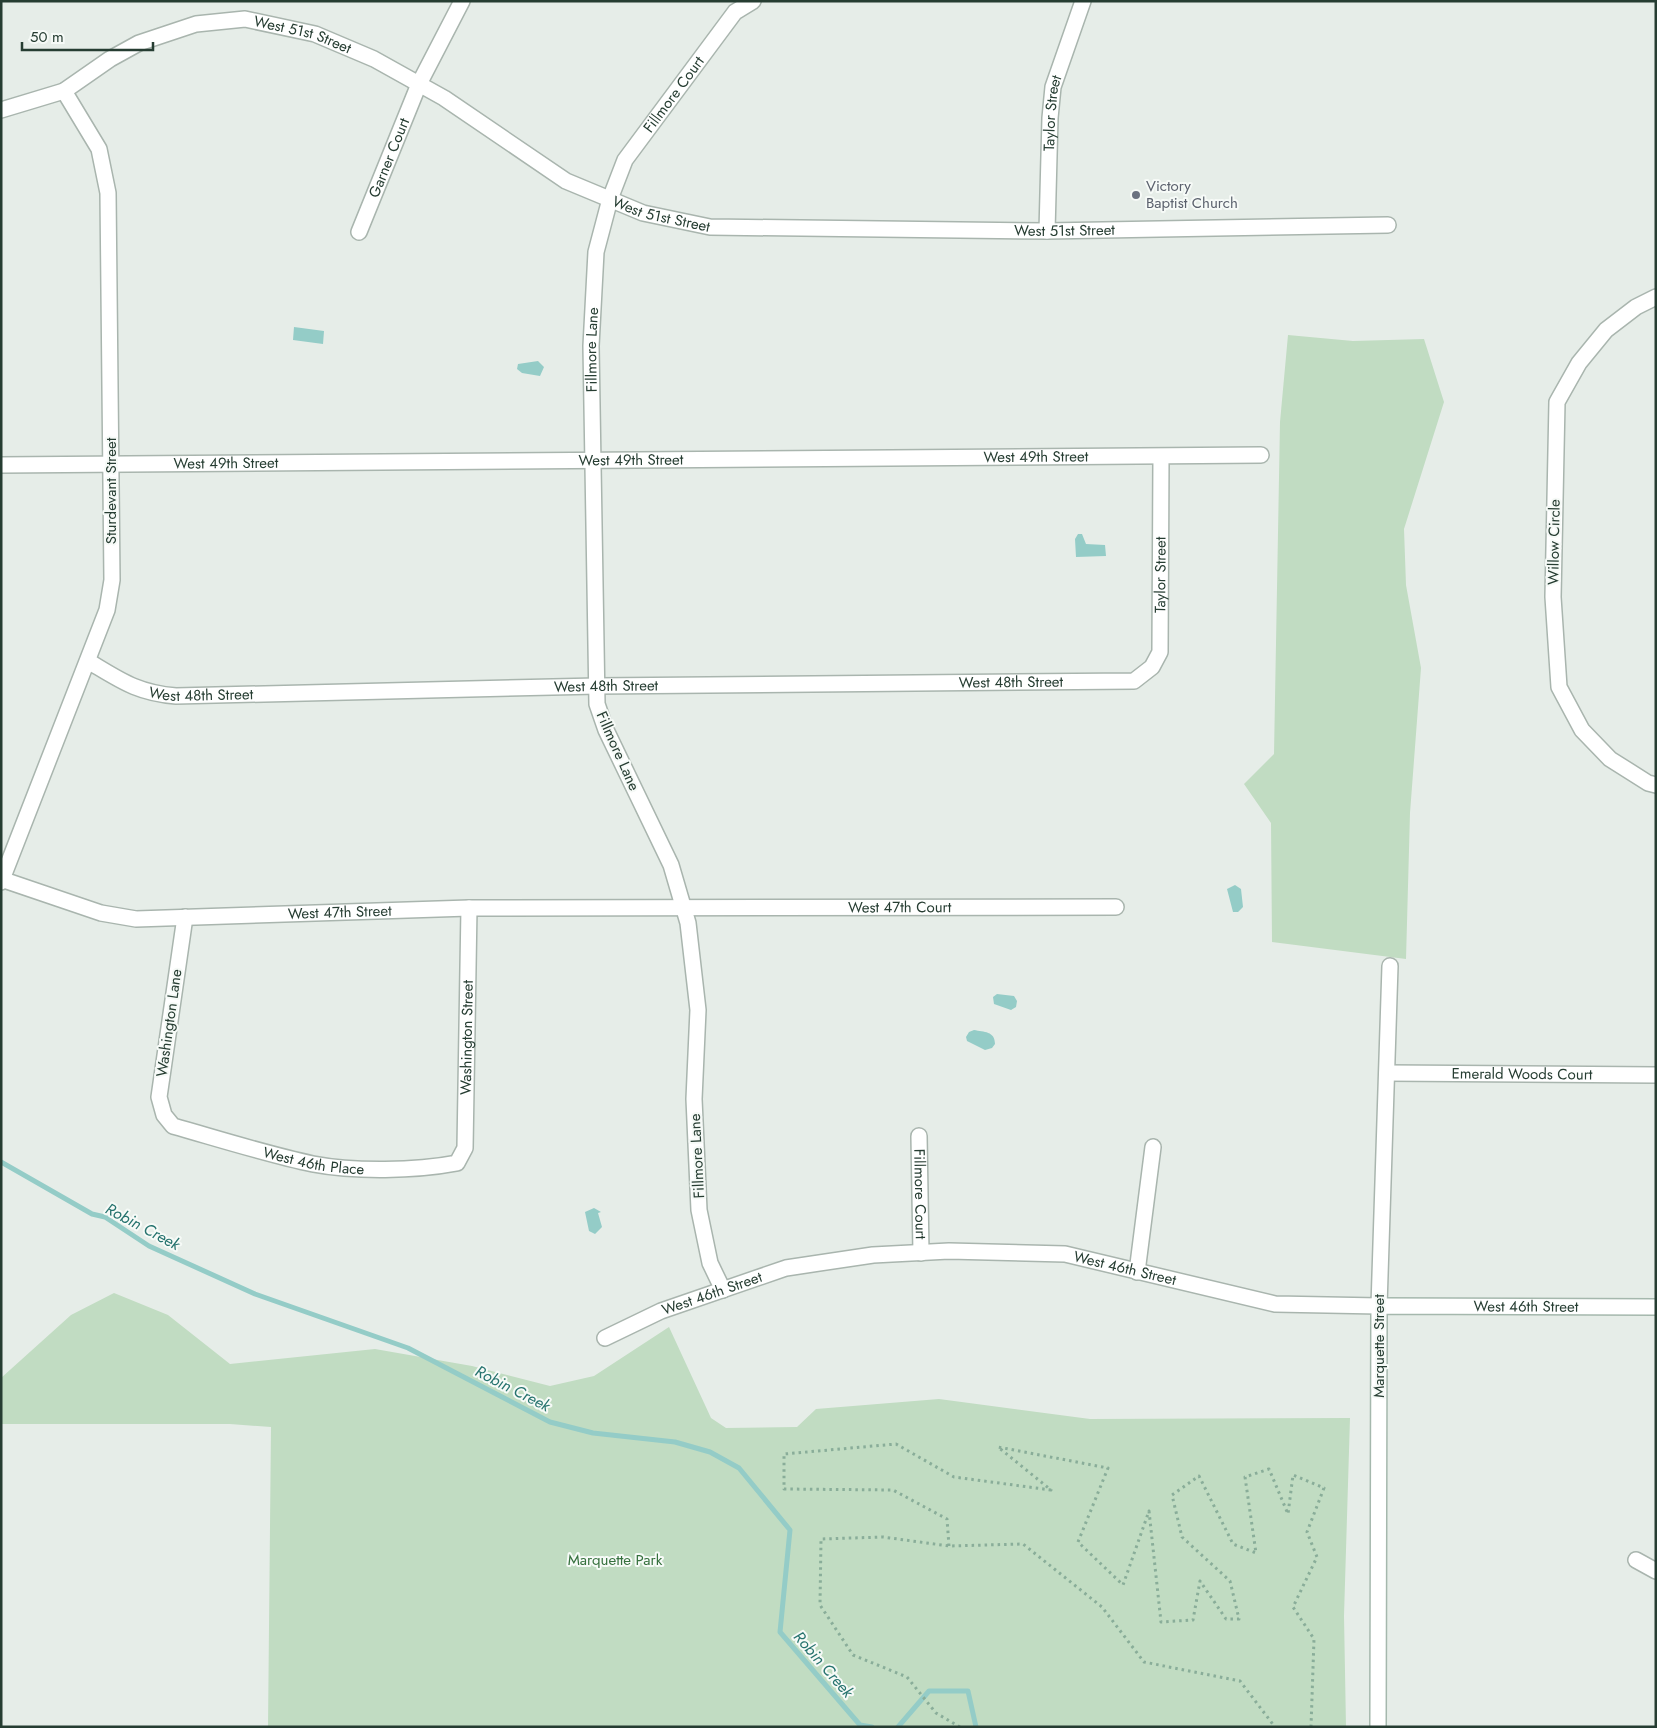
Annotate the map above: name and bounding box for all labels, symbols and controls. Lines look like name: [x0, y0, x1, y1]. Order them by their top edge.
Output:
street label: West 51st Street: [252, 10, 355, 59]
scale bar: [22, 20, 154, 52]
text: 50 m: [30, 26, 64, 48]
street label: Fillmore Court: [638, 51, 710, 137]
street label: Taylor Street: [1038, 72, 1067, 152]
street label: Garner Court: [363, 114, 415, 201]
place label: Victory Baptist Church: [1146, 175, 1238, 214]
marker: Victory Baptist Church: [1130, 189, 1142, 201]
street label: West 51st Street: [609, 190, 713, 238]
street label: West 51st Street: [1014, 219, 1115, 242]
street label: Fillmore Lane: [580, 306, 604, 392]
street label: Sturdevant Street: [100, 437, 122, 544]
street label: West 49th Street: [983, 445, 1089, 468]
street label: West 49th Street: [578, 449, 684, 471]
street label: West 49th Street: [174, 452, 279, 475]
street label: Willow Circle: [1542, 499, 1566, 585]
street label: Taylor Street: [1149, 536, 1172, 613]
street label: West 48th Street: [959, 671, 1064, 694]
street label: West 48th Street: [554, 674, 659, 698]
street label: West 48th Street: [147, 681, 254, 707]
street label: Fillmore Lane: [591, 708, 645, 795]
street label: West 47th Court: [848, 896, 952, 918]
street label: West 47th Street: [287, 900, 393, 925]
street label: Washington Lane: [151, 967, 187, 1078]
street label: Washington Street: [455, 980, 479, 1095]
street label: Emerald Woods Court: [1451, 1062, 1593, 1086]
street label: Fillmore Lane: [684, 1113, 710, 1199]
street label: West 46th Place: [260, 1141, 365, 1180]
street label: Fillmore Court: [908, 1149, 932, 1240]
water label: Robin Creek: [101, 1197, 185, 1256]
street label: West 46th Street: [1071, 1245, 1179, 1291]
street label: West 46th Street: [659, 1266, 765, 1321]
street label: Marquette Street: [1368, 1294, 1390, 1398]
street label: West 46th Street: [1474, 1295, 1579, 1318]
water label: Robin Creek: [471, 1360, 555, 1418]
park label: Marquette Park: [568, 1549, 663, 1571]
water label: Robin Creek: [788, 1626, 860, 1704]

